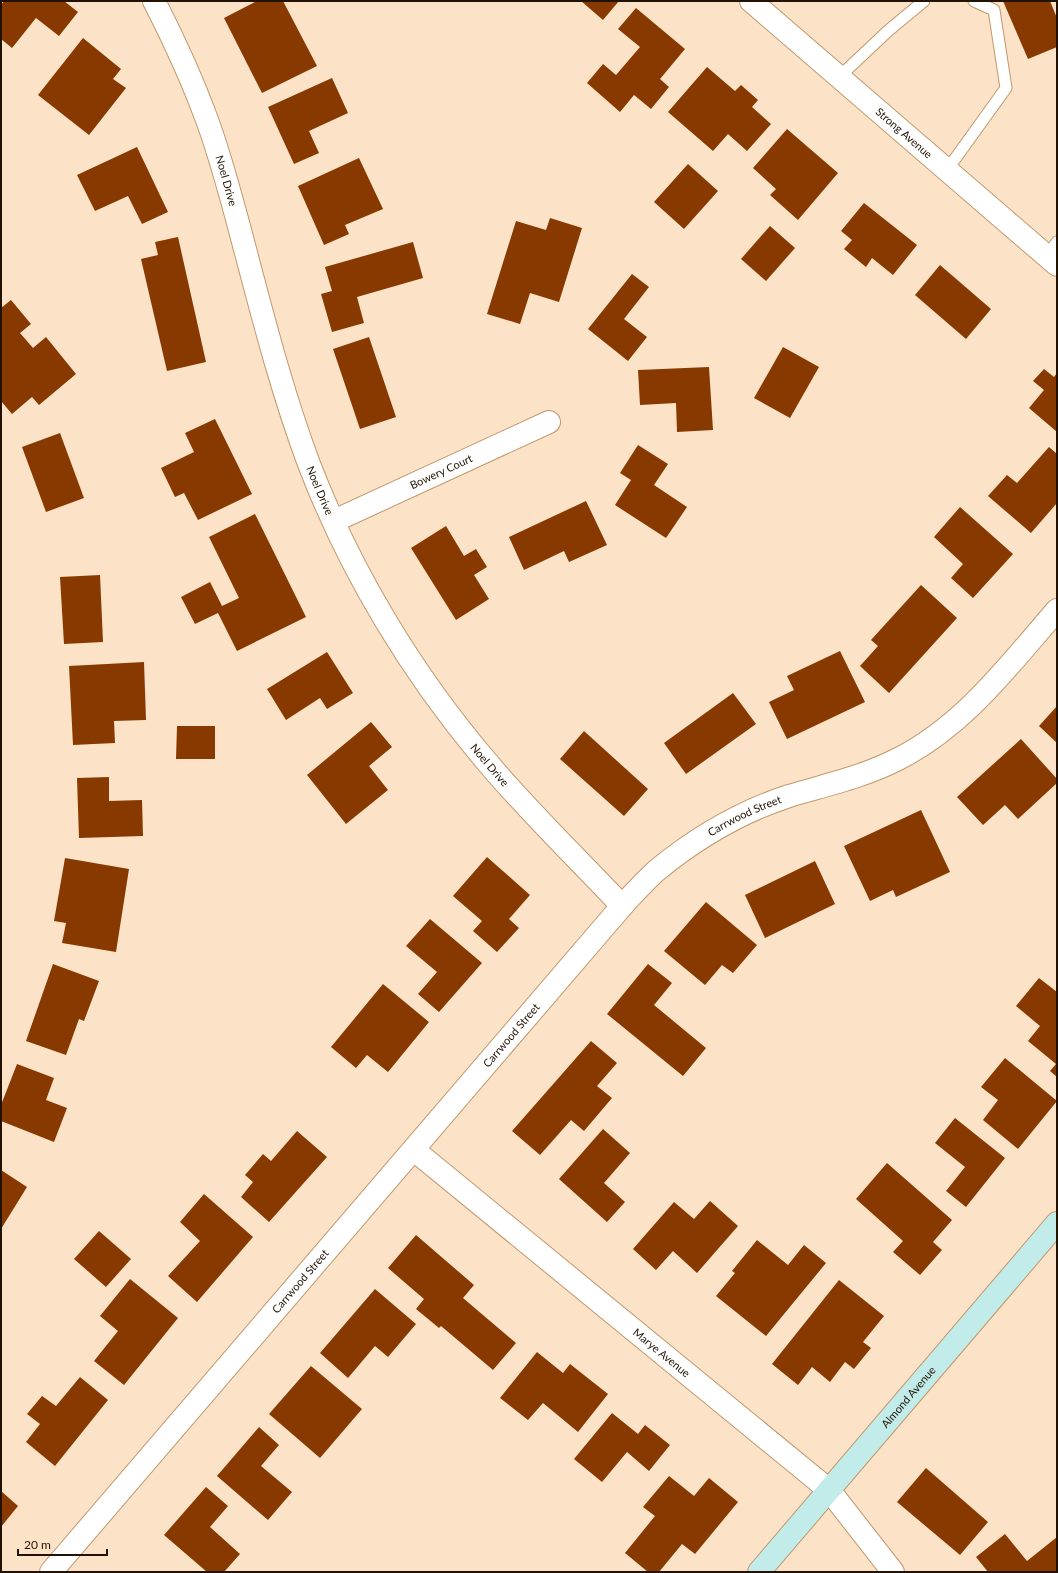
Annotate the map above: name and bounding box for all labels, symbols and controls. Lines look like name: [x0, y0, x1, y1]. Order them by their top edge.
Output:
street label: Strong Avenue: [873, 105, 935, 161]
street label: Noel Drive: [213, 154, 240, 207]
street label: Bowery Court: [408, 451, 474, 491]
street label: Noel Drive: [304, 464, 336, 517]
street label: Noel Drive: [468, 741, 512, 789]
street label: Carrwood Street: [705, 792, 783, 838]
street label: Carrwood Street: [480, 1000, 542, 1070]
street label: Carrwood Street: [269, 1246, 331, 1315]
street label: Marye Avenue: [631, 1325, 693, 1380]
street label: Almond Avenue: [878, 1363, 938, 1430]
scale bar: [18, 1531, 107, 1557]
text: 20 m: [24, 1537, 51, 1552]

